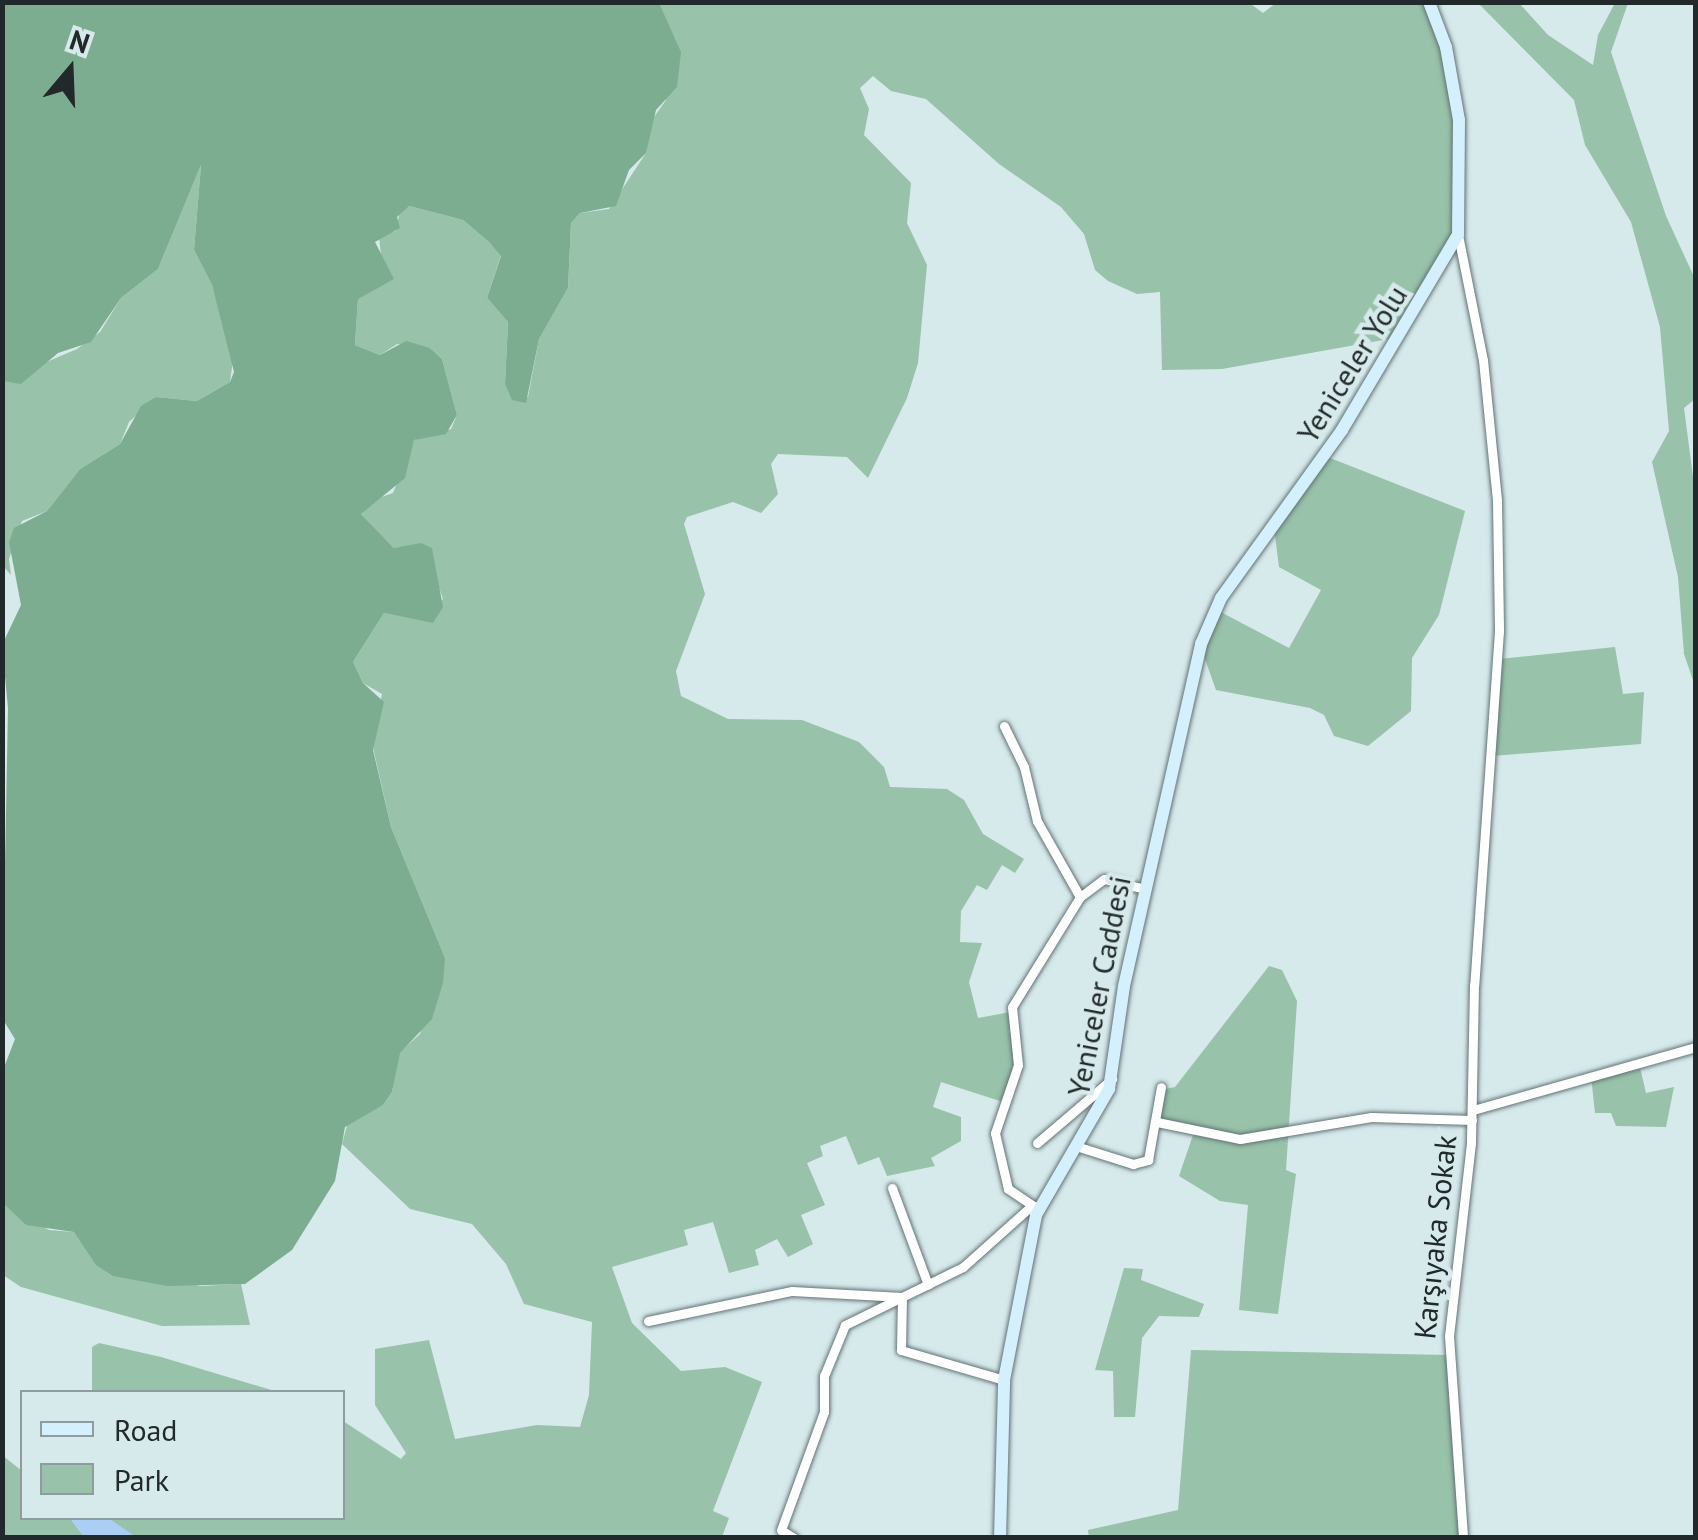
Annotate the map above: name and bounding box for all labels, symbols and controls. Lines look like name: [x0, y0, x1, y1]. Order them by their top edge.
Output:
north arrow: [20, 20, 120, 120]
text: N: [65, 21, 95, 62]
street label: Yeniceler Yolu: [1289, 278, 1415, 450]
street label: Yeniceler Caddesi: [1060, 873, 1138, 1099]
street label: Karşıyaka Sokak: [1406, 1133, 1464, 1341]
legend: [20, 1390, 345, 1520]
text: Road: [114, 1410, 178, 1449]
text: Park: [114, 1460, 169, 1499]

